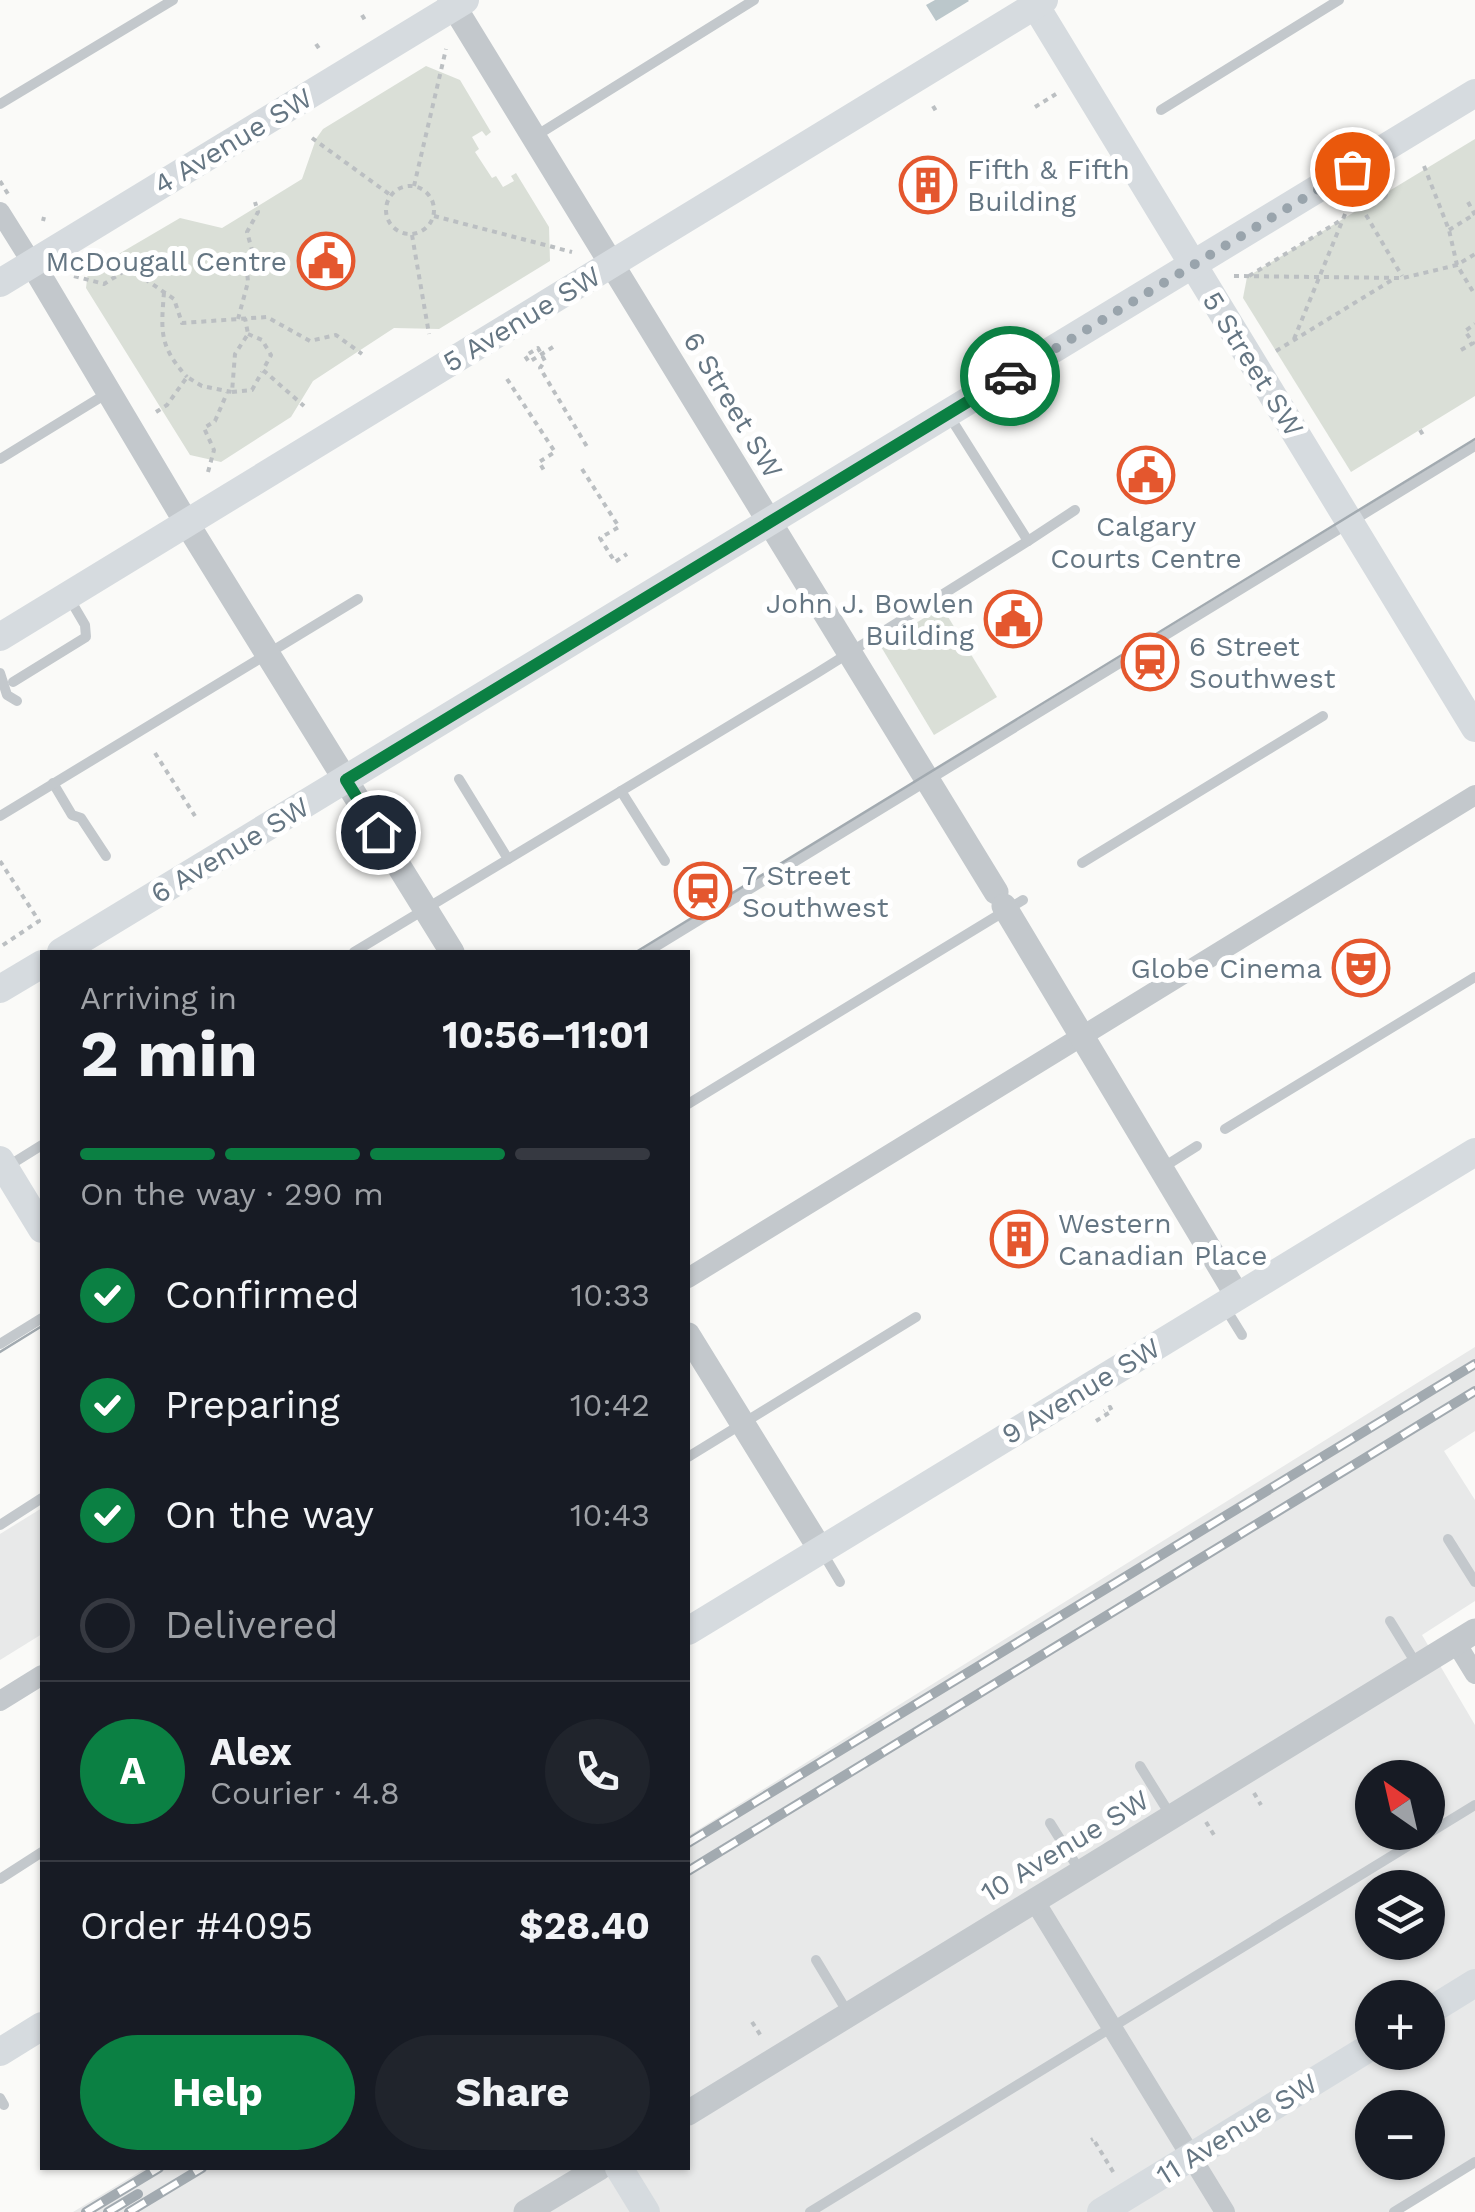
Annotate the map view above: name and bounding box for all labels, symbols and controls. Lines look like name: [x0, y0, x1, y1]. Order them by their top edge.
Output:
street label: 4 Avenue SW: [148, 81, 318, 201]
pin: [1310, 127, 1395, 212]
icon: bag: [1325, 142, 1380, 197]
place label: Fifth & Fifth Building: [967, 153, 1130, 218]
building icon: Fifth & Fifth Building: [898, 155, 958, 215]
public building icon: McDougall Centre: [296, 231, 356, 291]
place label: McDougall Centre: [46, 245, 287, 278]
street label: 5 Avenue SW: [437, 259, 607, 379]
street label: 5 Street SW: [1195, 286, 1311, 442]
street label: 6 Street SW: [676, 326, 790, 484]
courier: [960, 326, 1060, 426]
icon: car: [983, 349, 1038, 404]
public building icon: Calgary Courts Centre: [1116, 445, 1176, 505]
place label: Calgary Courts Centre: [1050, 510, 1242, 575]
place label: John J. Bowlen Building: [766, 587, 974, 652]
public building icon: John J. Bowlen Building: [983, 589, 1043, 649]
place label: 6 Street Southwest: [1189, 630, 1336, 695]
station icon: 6 Street Southwest: [1120, 632, 1180, 692]
street label: 6 Avenue SW: [145, 790, 315, 910]
pin: [336, 790, 421, 875]
icon: home: [351, 805, 406, 860]
place label: 7 Street Southwest: [742, 859, 889, 924]
station icon: 7 Street Southwest: [673, 861, 733, 921]
theatre icon: Globe Cinema: [1331, 938, 1391, 998]
place label: Globe Cinema: [1130, 952, 1322, 985]
text: Arriving in: [80, 979, 237, 1017]
text: 10:56–11:01: [442, 1013, 650, 1057]
text: 2 min: [80, 1016, 258, 1092]
text: On the way · 290 m: [80, 1175, 384, 1213]
place label: Western Canadian Place: [1058, 1207, 1267, 1272]
building icon: Western Canadian Place: [989, 1209, 1049, 1269]
icon: check: [80, 1268, 135, 1323]
text: Confirmed: [165, 1273, 360, 1317]
text: 10:33: [571, 1276, 650, 1314]
street label: 9 Avenue SW: [996, 1331, 1166, 1451]
icon: check: [80, 1378, 135, 1433]
text: Preparing: [165, 1383, 340, 1427]
text: 10:42: [570, 1386, 650, 1424]
icon: check: [80, 1488, 135, 1543]
text: On the way: [165, 1493, 374, 1537]
text: 10:43: [570, 1496, 650, 1534]
text: Delivered: [165, 1603, 338, 1647]
button: phone: [545, 1719, 650, 1824]
text: Alex: [210, 1730, 292, 1774]
text: A: [120, 1749, 145, 1793]
north arrow: [1355, 1760, 1445, 1850]
map controls: [1355, 1760, 1445, 2180]
text: Courier · 4.8: [210, 1774, 400, 1812]
street label: 10 Avenue SW: [975, 1783, 1155, 1909]
button: layers: [1355, 1870, 1445, 1960]
text: Order #4095: [80, 1904, 313, 1948]
text: $28.40: [519, 1904, 650, 1948]
button: +: [1355, 1980, 1445, 2070]
button: Help: [80, 2035, 355, 2150]
button: Share: [375, 2035, 650, 2150]
street label: 11 Avenue SW: [1150, 2066, 1324, 2192]
button: −: [1355, 2090, 1445, 2180]

